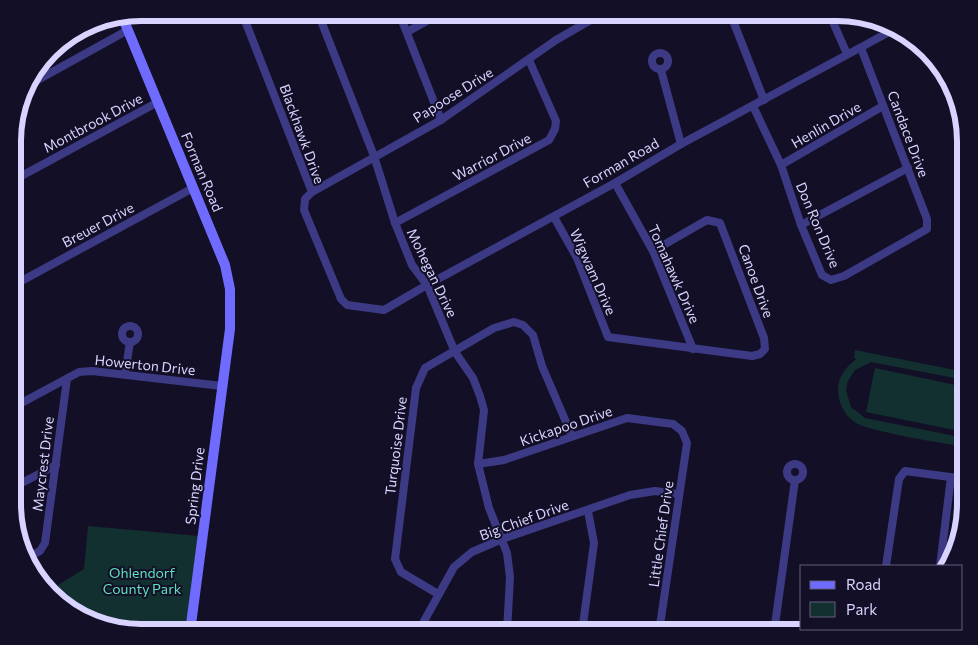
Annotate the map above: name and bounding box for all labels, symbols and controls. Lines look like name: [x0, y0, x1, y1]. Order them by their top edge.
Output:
street label: Papoose Drive: [410, 63, 496, 126]
street label: Blackhawk Drive: [277, 82, 328, 186]
street label: Candace Drive: [884, 88, 933, 179]
street label: Montbrook Drive: [40, 89, 145, 156]
street label: Henlin Drive: [788, 98, 864, 151]
street label: Warrior Drive: [450, 129, 534, 184]
street label: Forman Road: [178, 130, 227, 214]
street label: Forman Road: [580, 134, 662, 191]
street label: Don Ron Drive: [793, 180, 844, 270]
street label: Breuer Drive: [59, 198, 137, 251]
street label: Tomahawk Drive: [645, 222, 704, 326]
street label: Mohegan Drive: [404, 226, 461, 320]
street label: Wigwam Drive: [567, 226, 620, 318]
street label: Canoe Drive: [735, 242, 778, 320]
street label: Howerton Drive: [94, 351, 196, 378]
street label: Turquoise Drive: [381, 396, 410, 496]
street label: Kickapoo Drive: [518, 402, 614, 449]
street label: Maycrest Drive: [28, 415, 57, 512]
street label: Spring Drive: [181, 446, 208, 526]
street label: Little Chief Drive: [645, 480, 676, 588]
street label: Big Chief Drive: [477, 496, 571, 543]
park label: Ohlendorf County Park: [103, 564, 182, 597]
legend: [800, 565, 963, 630]
text: Road: [846, 575, 881, 593]
text: Park: [846, 600, 877, 618]

